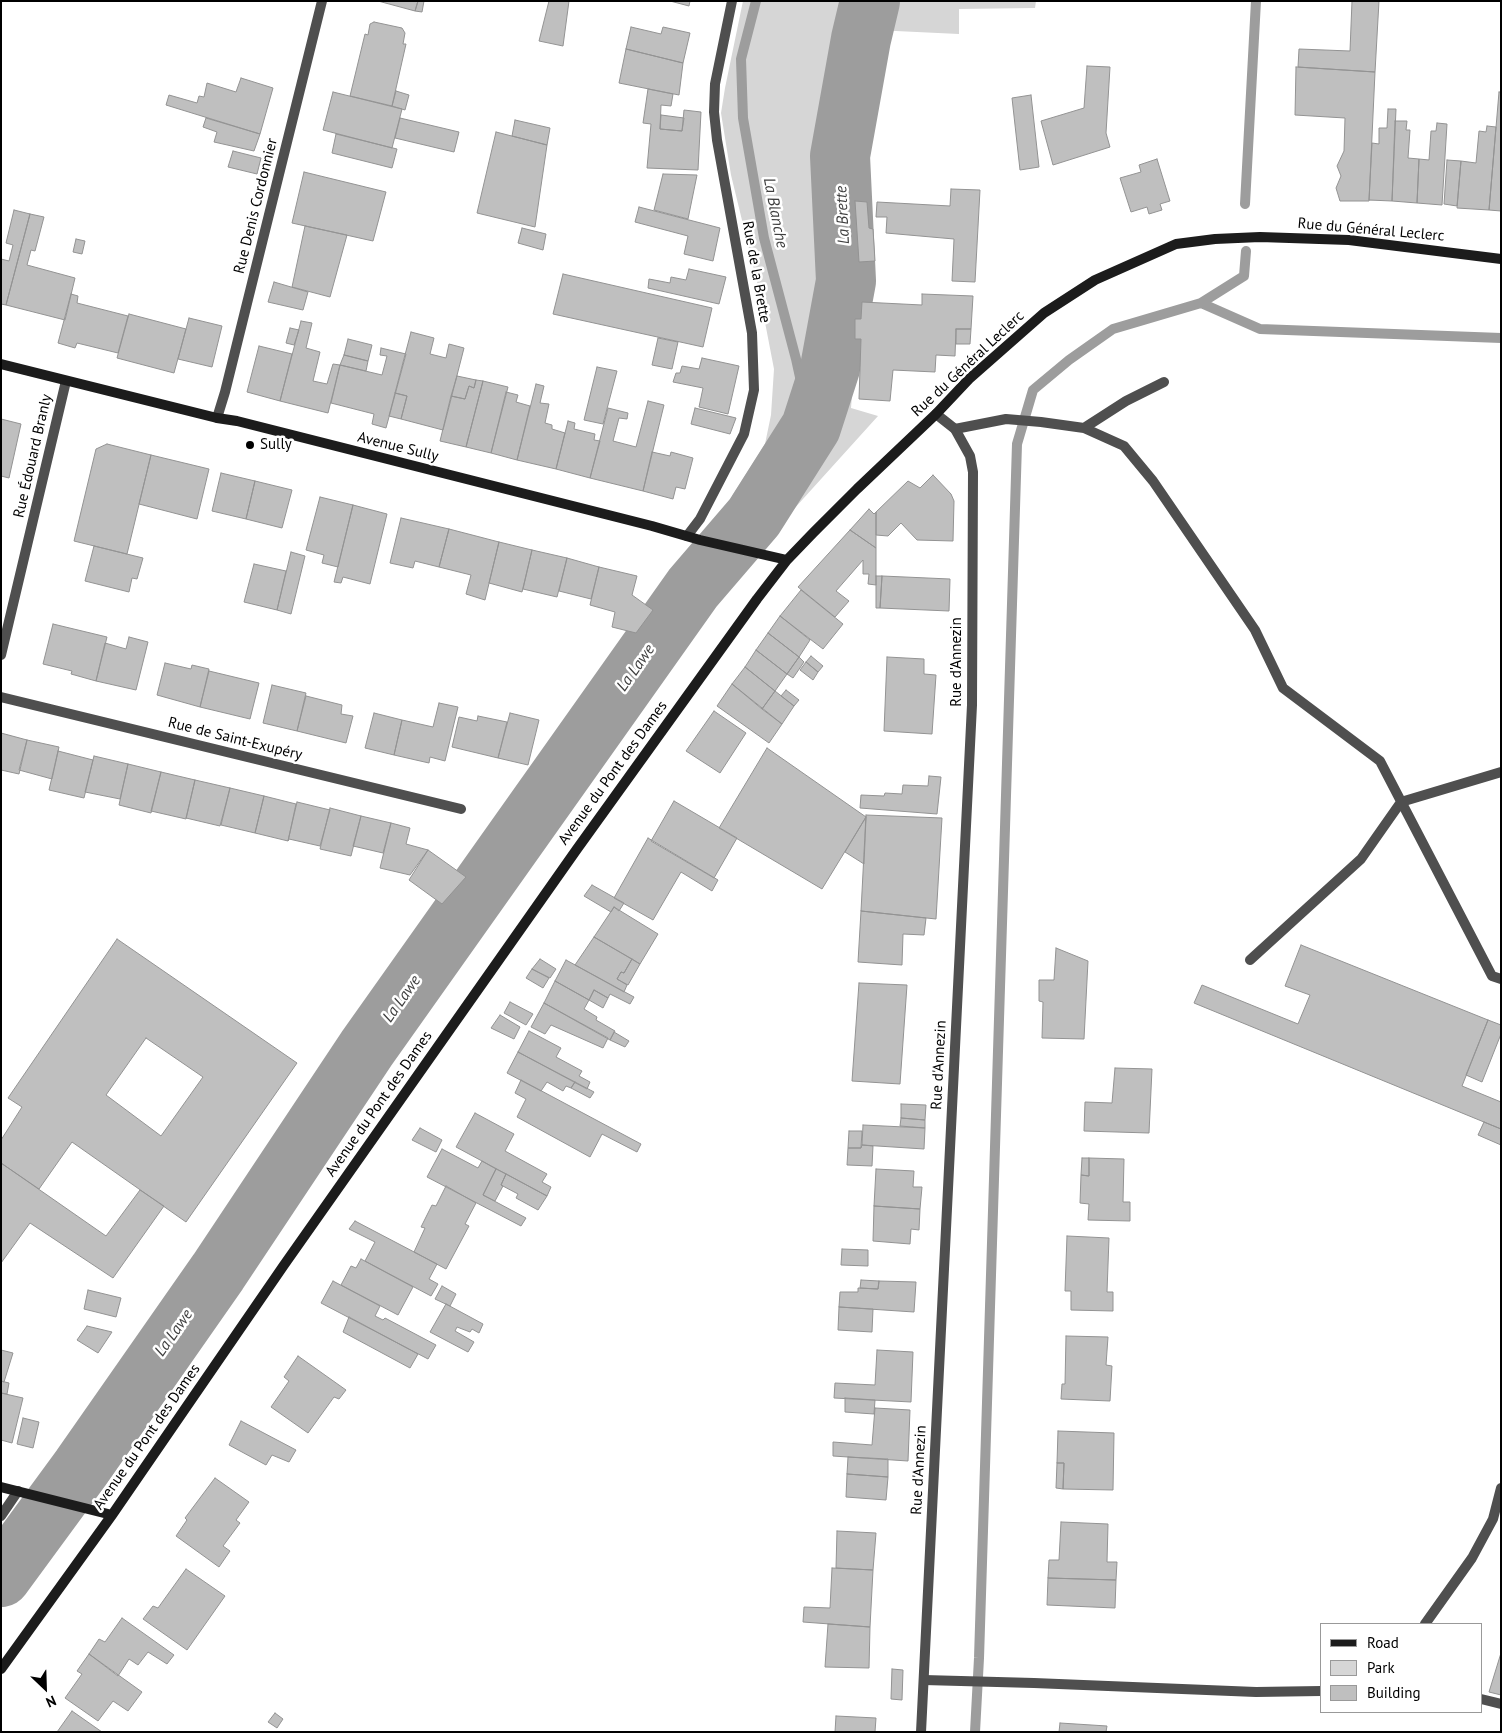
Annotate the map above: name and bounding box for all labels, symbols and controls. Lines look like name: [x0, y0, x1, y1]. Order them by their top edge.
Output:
street label: Rue Denis Cordonnier: [230, 136, 282, 276]
water label: La Blanche: [759, 176, 791, 250]
water label: La Brette: [832, 185, 854, 245]
street label: Rue du Général Leclerc: [1297, 215, 1445, 245]
street label: Rue de la Brette: [738, 220, 774, 324]
street label: Rue du Général Leclerc: [908, 307, 1028, 421]
street label: Rue Édouard Branly: [10, 392, 56, 520]
street label: Avenue Sully: [356, 428, 440, 466]
place label: Sully: [260, 436, 292, 454]
marker: Sully: [244, 439, 256, 451]
street label: Rue d'Annezin: [948, 617, 966, 707]
water label: La Lawe: [613, 641, 659, 695]
street label: Avenue du Pont des Dames: [555, 698, 671, 848]
street label: Rue de Saint-Exupéry: [166, 714, 304, 764]
water label: La Lawe: [379, 972, 425, 1026]
street label: Rue d'Annezin: [928, 1020, 950, 1110]
street label: Avenue du Pont des Dames: [322, 1028, 436, 1180]
water label: La Lawe: [151, 1306, 197, 1360]
street label: Avenue du Pont des Dames: [90, 1361, 204, 1513]
street label: Rue d'Annezin: [908, 1425, 930, 1515]
legend: [1320, 1623, 1482, 1713]
text: Road: [1367, 1633, 1399, 1652]
text: Park: [1367, 1658, 1395, 1677]
north arrow: [20, 1663, 70, 1713]
text: Building: [1367, 1683, 1421, 1702]
text: N: [43, 1692, 59, 1712]

